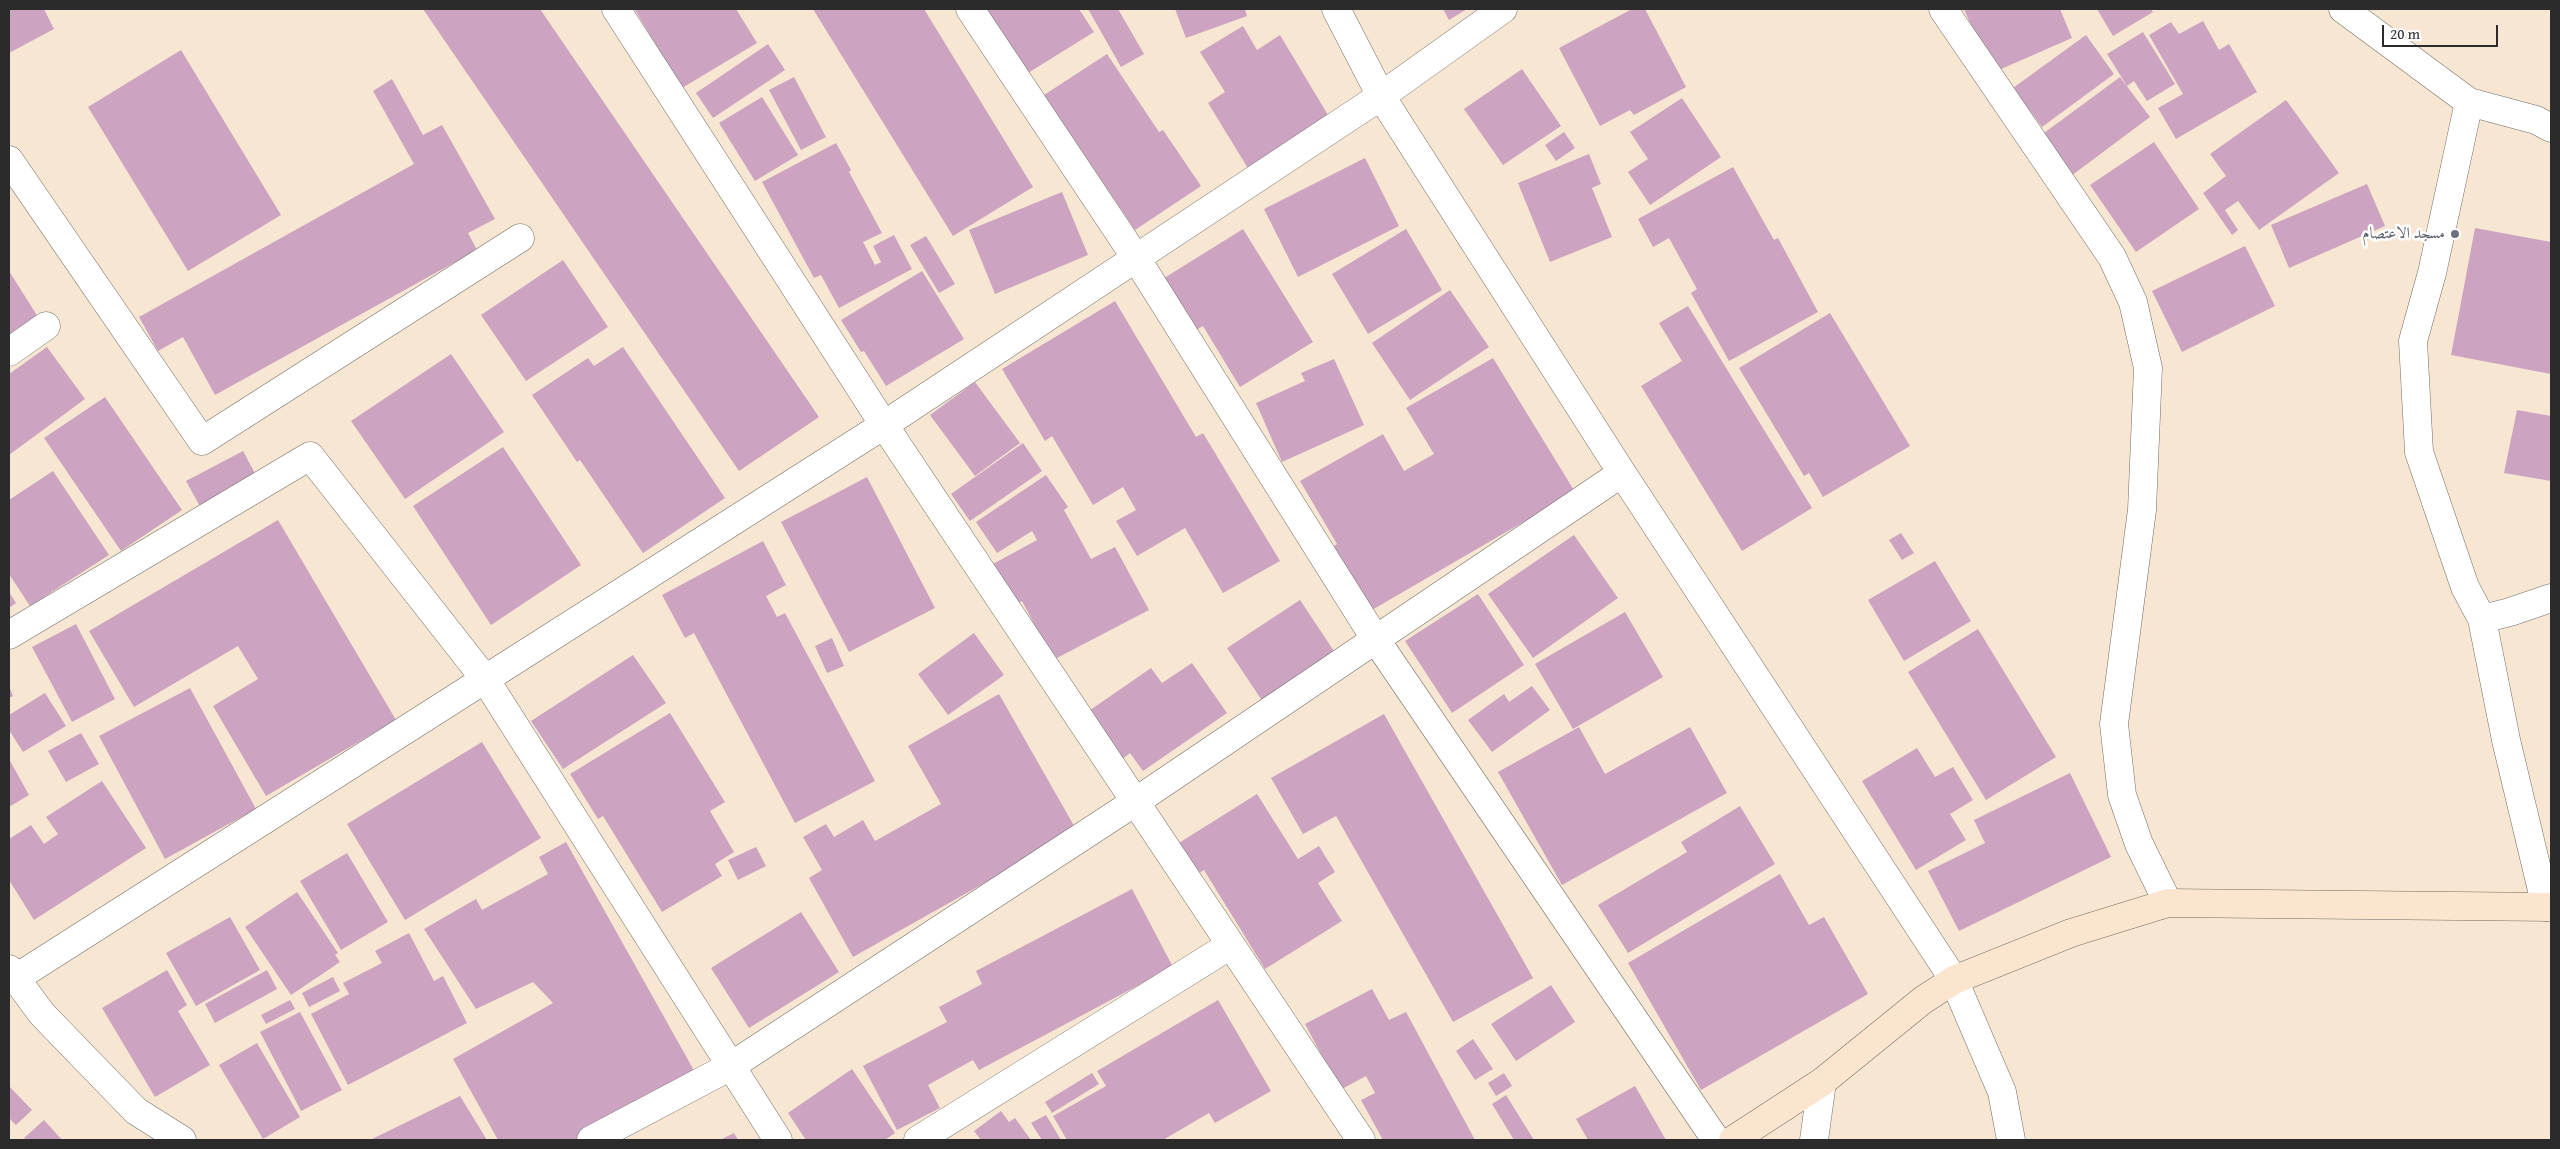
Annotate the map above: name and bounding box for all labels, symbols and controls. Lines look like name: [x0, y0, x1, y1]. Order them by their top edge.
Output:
scale bar: [2385, 15, 2501, 47]
text: 20 m: [2390, 23, 2420, 44]
place label: مسجد الاعتصام: [2362, 224, 2445, 244]
marker: مسجد الاعتصام: [2449, 228, 2461, 240]

